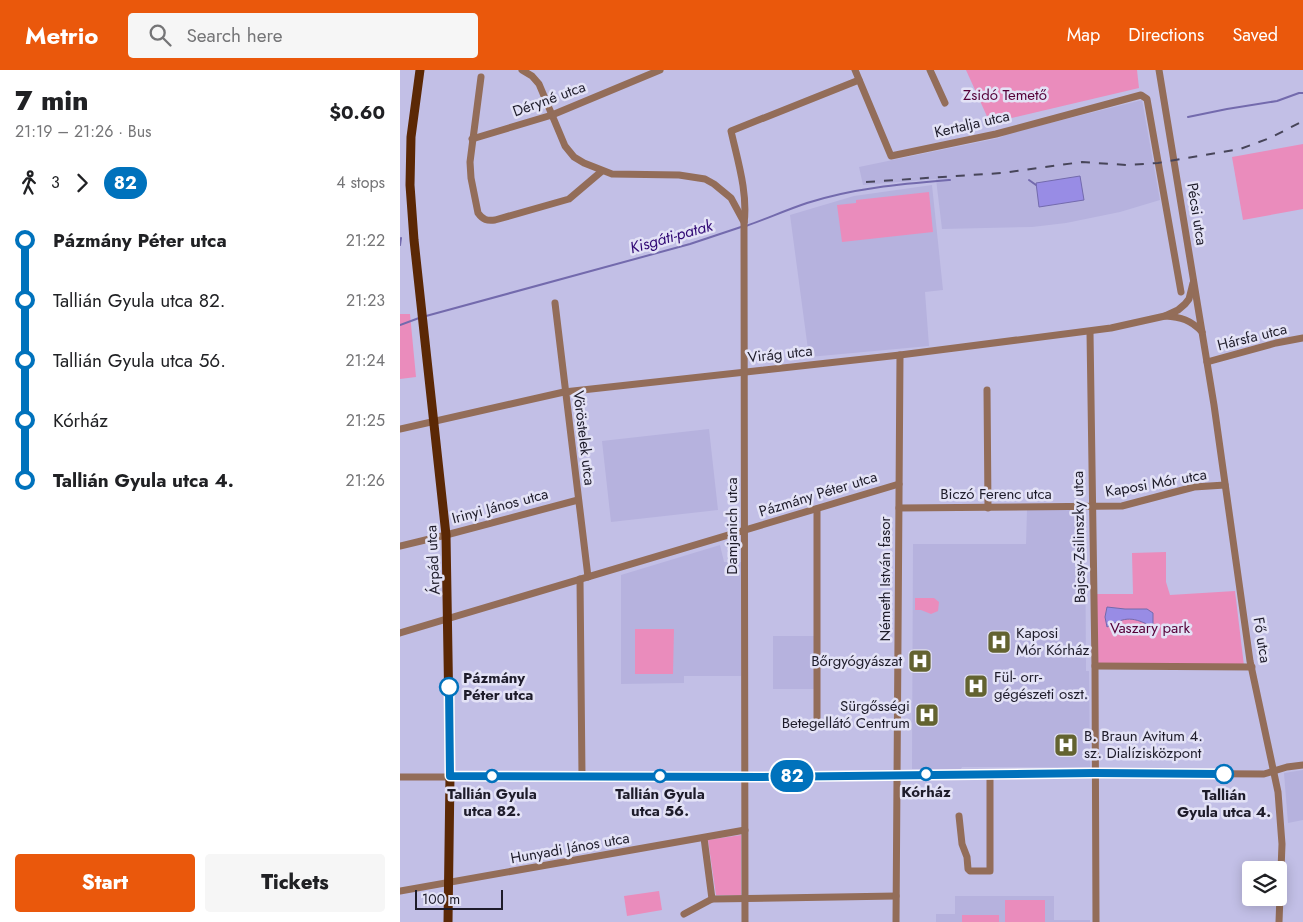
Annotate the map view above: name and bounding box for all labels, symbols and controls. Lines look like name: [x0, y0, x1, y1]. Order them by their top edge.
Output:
search box: [128, 13, 478, 58]
text: Metrio: [25, 18, 98, 53]
icon: search: [146, 21, 174, 49]
text: Search here: [186, 22, 283, 49]
text: Map: [1067, 22, 1100, 48]
text: Directions: [1128, 22, 1204, 48]
text: Saved: [1232, 22, 1278, 48]
street label: Déryné utca: [509, 76, 589, 122]
text: 7 min: [15, 80, 89, 121]
park label: Zsidó Temető: [963, 84, 1047, 106]
text: $0.60: [329, 99, 385, 126]
street label: Kertalja utca: [932, 105, 1012, 143]
text: 21:19 – 21:26 · Bus: [15, 120, 152, 143]
icon: walk: [15, 169, 43, 197]
icon: forward: [68, 169, 96, 197]
text: 82: [114, 170, 137, 196]
text: 3: [51, 171, 60, 194]
text: 4 stops: [336, 171, 385, 194]
street label: Pécsi utca: [1181, 181, 1213, 247]
water label: Kisgáti-patak: [627, 213, 716, 259]
text: Pázmány Péter utca: [53, 227, 227, 254]
text: 21:22: [346, 229, 385, 252]
text: Tallián Gyula utca 82.: [53, 287, 226, 314]
text: 21:23: [346, 289, 385, 312]
street label: Hársfa utca: [1215, 318, 1289, 356]
street label: Virág utca: [746, 340, 814, 368]
text: Tallián Gyula utca 56.: [53, 347, 226, 374]
text: 21:24: [345, 349, 385, 372]
street label: Vöröstelek utca: [567, 389, 601, 487]
text: Kórház: [53, 407, 108, 434]
text: 21:25: [346, 409, 385, 432]
street label: Kaposi Mór utca: [1104, 463, 1208, 503]
street label: Pázmány Péter utca: [756, 466, 880, 522]
text: Tallián Gyula utca 4.: [53, 467, 234, 494]
text: 21:26: [346, 469, 385, 492]
street label: Bajcsy-Zsilinszky utca: [1067, 471, 1091, 603]
street label: Damjanich utca: [721, 477, 743, 575]
street label: Irinyi János utca: [449, 483, 551, 529]
street label: Biczó Ferenc utca: [940, 483, 1052, 505]
street label: Németh István fasor: [874, 516, 896, 642]
street label: Árpád utca: [420, 525, 446, 595]
street label: Fő utca: [1248, 616, 1276, 664]
park label: Vaszary park: [1110, 617, 1190, 639]
place label: Kaposi Mór Kórház: [1016, 622, 1089, 661]
hospital icon: Kaposi Mór Kórház: [986, 629, 1012, 655]
hospital icon: Bőrgyógyászat: [907, 648, 933, 674]
place label: Bőrgyógyászat: [811, 650, 902, 672]
place label: Fül- orr- gégészeti oszt.: [994, 666, 1088, 705]
place label: Pázmány Péter utca: [463, 667, 533, 706]
hospital icon: Fül- orr- gégészeti oszt.: [963, 673, 989, 699]
marker: Pázmány Péter utca: [439, 677, 459, 697]
place label: Sürgősségi Betegellátó Centrum: [782, 695, 910, 734]
hospital icon: Sürgősségi Betegellátó Centrum: [914, 702, 940, 728]
place label: B. Braun Avitum 4. sz. Dialízisközpont: [1084, 725, 1203, 764]
hospital icon: B. Braun Avitum 4. sz. Dialízisközpont: [1053, 732, 1079, 758]
line badge: 82: [770, 760, 814, 792]
text: 82: [780, 763, 804, 789]
marker: Tallián Gyula utca 4.: [1214, 764, 1234, 784]
marker: Kórház: [919, 767, 933, 781]
marker: Tallián Gyula utca 82.: [485, 769, 499, 783]
marker: Tallián Gyula utca 56.: [653, 769, 667, 783]
place label: Kórház: [901, 781, 951, 803]
place label: Tallián Gyula utca 82.: [447, 783, 537, 822]
place label: Tallián Gyula utca 56.: [615, 783, 705, 822]
place label: Tallián Gyula utca 4.: [1177, 784, 1271, 823]
street label: Hunyadi János utca: [509, 827, 631, 869]
button: Start: [15, 854, 195, 912]
button: Tickets: [205, 854, 385, 912]
map controls: [1242, 861, 1287, 906]
button: layers: [1242, 861, 1287, 906]
scale bar: [415, 887, 502, 910]
text: 100 m: [422, 889, 460, 909]

